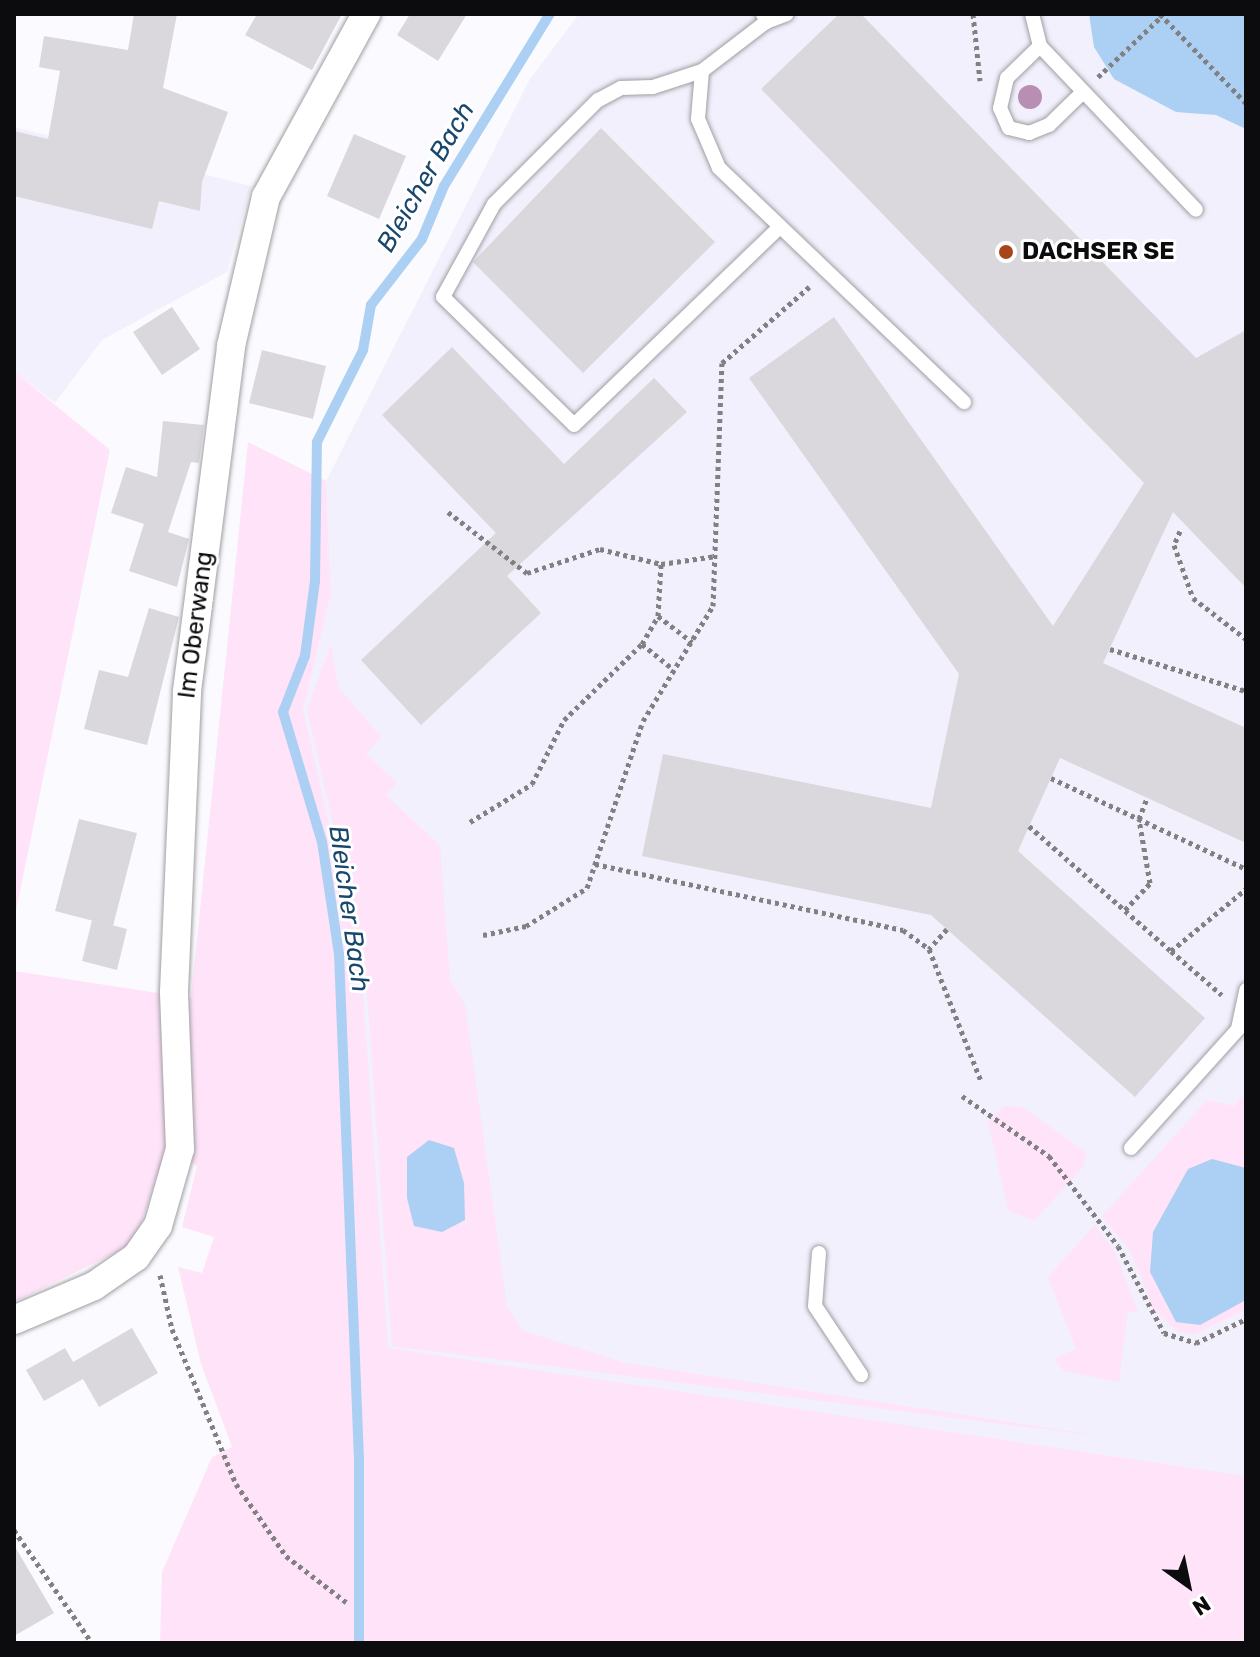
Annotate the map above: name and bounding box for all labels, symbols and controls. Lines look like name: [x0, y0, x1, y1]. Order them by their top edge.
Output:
water label: Bleicher Bach: [370, 96, 482, 258]
place label: DACHSER SE: [1022, 238, 1175, 266]
marker: DACHSER SE: [997, 243, 1015, 261]
street label: Im Oberwang: [173, 550, 219, 700]
water label: Bleicher Bach: [322, 823, 376, 995]
north arrow: [1148, 1545, 1228, 1625]
text: N: [1187, 1590, 1215, 1621]

